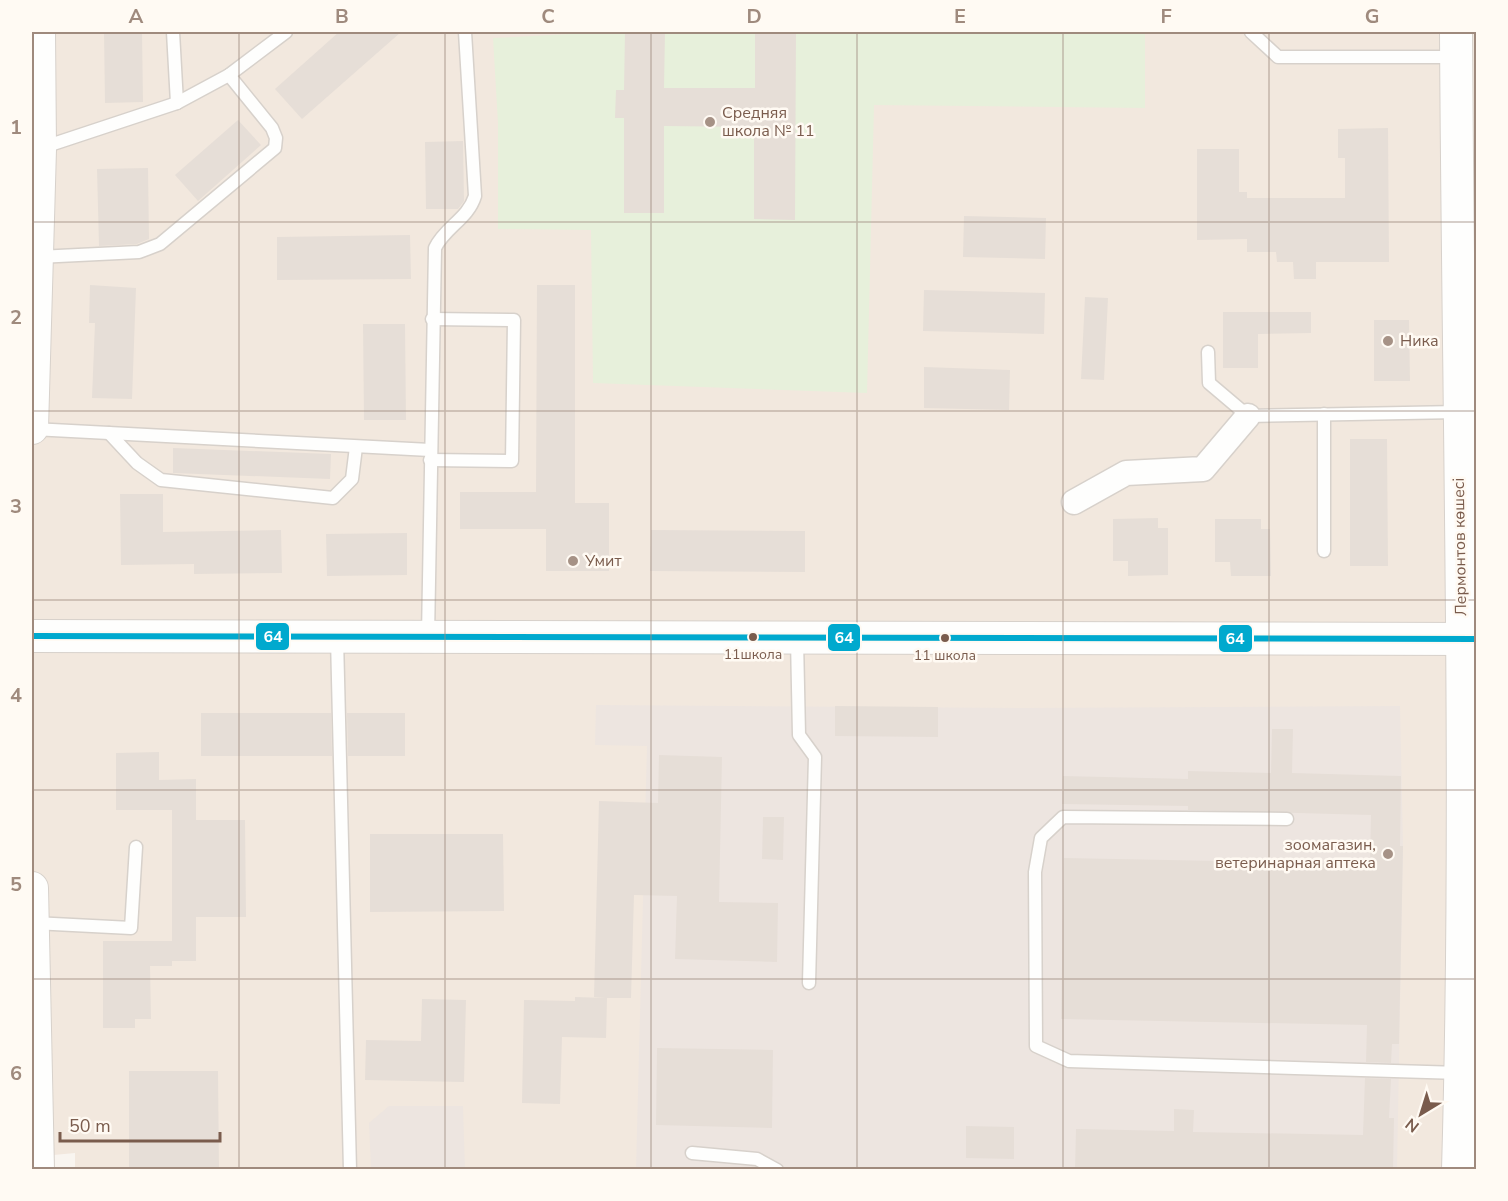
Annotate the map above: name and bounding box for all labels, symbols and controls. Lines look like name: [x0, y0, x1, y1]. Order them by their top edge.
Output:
text: A: [129, 3, 144, 30]
text: B: [335, 3, 349, 30]
text: C: [541, 3, 555, 30]
text: D: [746, 3, 762, 30]
text: E: [954, 3, 966, 30]
text: F: [1160, 3, 1172, 30]
text: G: [1365, 3, 1379, 30]
place label: Средняя школа № 11: [722, 102, 815, 142]
text: 1: [10, 114, 22, 141]
marker: Средняя школа № 11: [703, 115, 717, 129]
text: 2: [10, 304, 22, 331]
place label: Ника: [1400, 330, 1439, 352]
marker: Ника: [1381, 334, 1395, 348]
street label: Лермонтов көшесі: [1448, 478, 1472, 616]
text: 3: [10, 493, 22, 520]
place label: Умит: [584, 550, 622, 572]
marker: Умит: [566, 554, 580, 568]
line badge: 64: [255, 622, 290, 651]
line badge: 64: [827, 623, 861, 652]
line badge: 64: [1218, 624, 1253, 653]
text: 64: [263, 626, 283, 648]
text: 64: [834, 627, 854, 649]
text: 64: [1225, 628, 1245, 650]
marker: 11школа: [747, 631, 759, 643]
marker: 11 школа: [939, 632, 951, 644]
place label: 11школа: [724, 645, 782, 664]
place label: 11 школа: [914, 646, 976, 665]
text: 4: [10, 682, 22, 709]
place label: зоомагазин, ветеринарная аптека: [1215, 834, 1376, 874]
marker: зоомагазин, ветеринарная аптека: [1381, 847, 1395, 861]
text: 5: [10, 871, 22, 898]
text: 6: [10, 1060, 22, 1087]
north arrow: [1391, 1084, 1451, 1144]
scale bar: [60, 1105, 220, 1143]
text: N: [1401, 1113, 1424, 1137]
text: 50 m: [69, 1114, 111, 1138]

